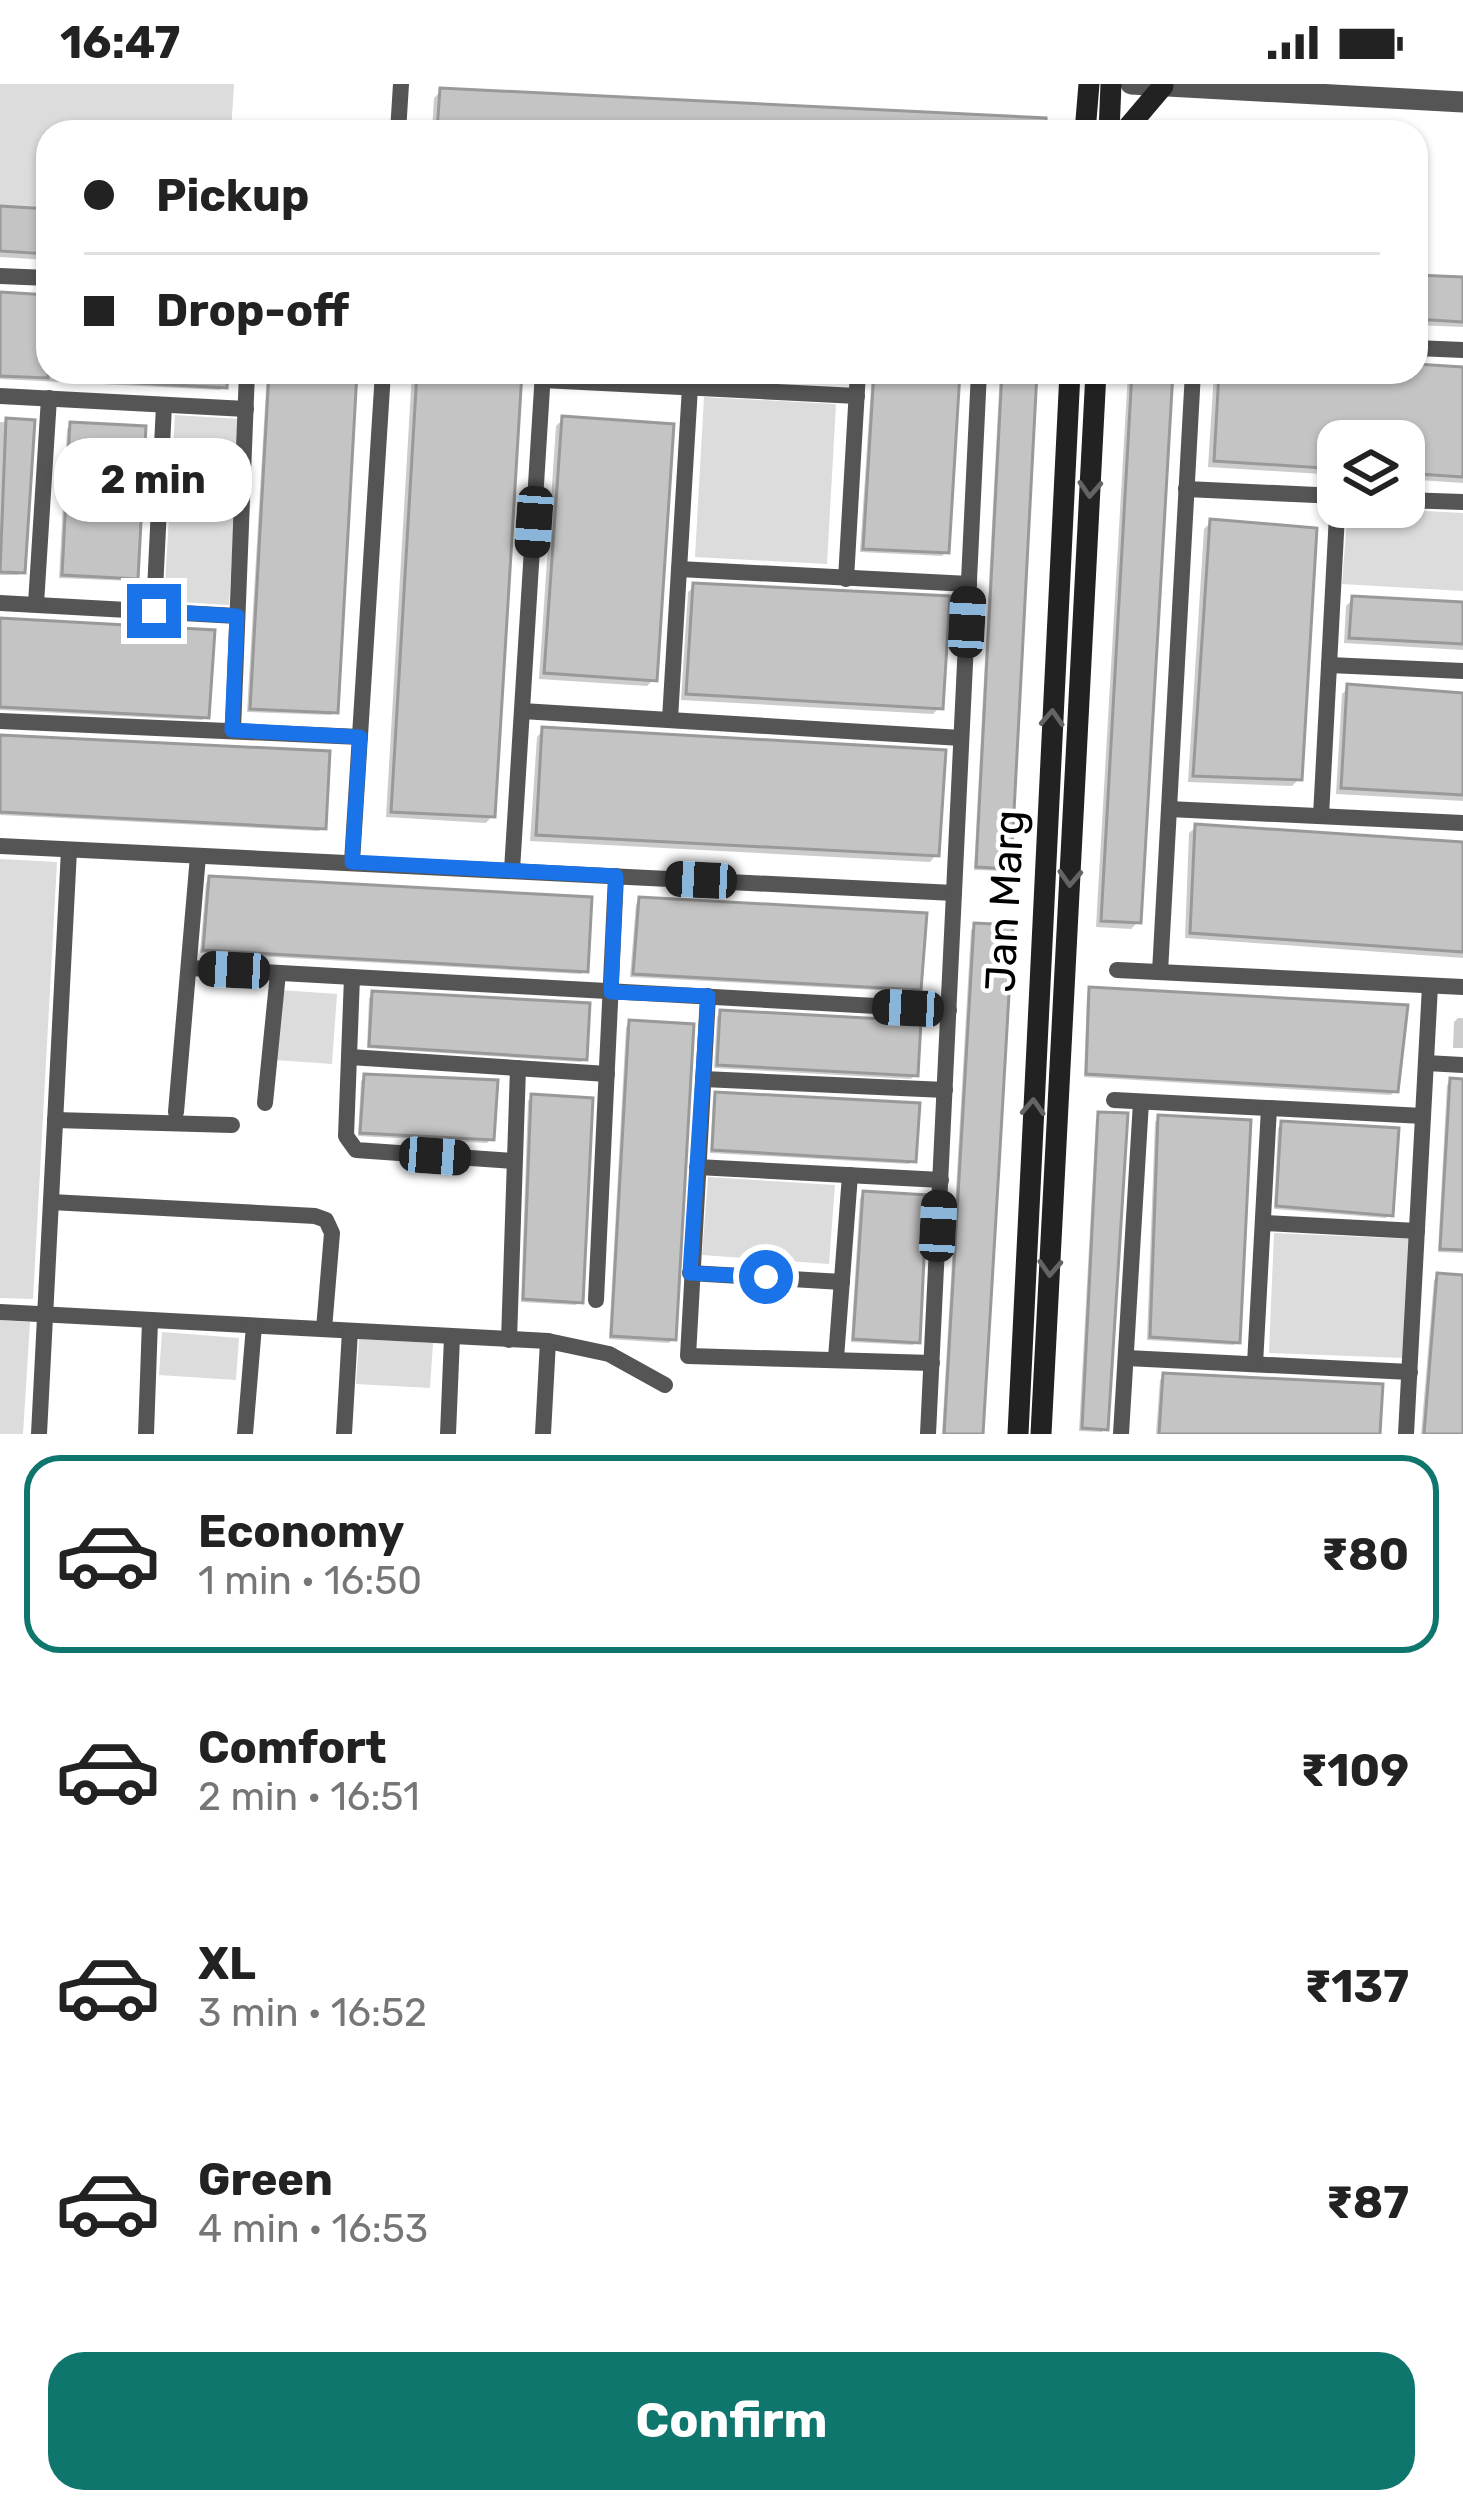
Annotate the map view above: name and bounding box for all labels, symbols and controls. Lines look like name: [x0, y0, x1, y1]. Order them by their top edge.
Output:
text: 16:47: [60, 16, 180, 69]
text: Pickup: [156, 169, 309, 222]
text: Drop-off: [156, 284, 349, 337]
map controls: [1317, 420, 1425, 528]
button: layers: [1317, 420, 1425, 528]
callout: 2 min: [55, 437, 253, 521]
text: 2 min: [100, 457, 206, 503]
one-way arrow: [1077, 480, 1103, 499]
car: [514, 485, 554, 559]
route end: [127, 584, 181, 638]
car: [947, 585, 987, 659]
one-way arrow: [1039, 708, 1065, 727]
street label: Jan Marg: [975, 809, 1035, 993]
car: [664, 860, 738, 900]
one-way arrow: [1057, 869, 1083, 888]
car: [197, 950, 271, 990]
car: [871, 988, 945, 1028]
one-way arrow: [1020, 1097, 1046, 1116]
car: [398, 1136, 472, 1176]
car: [918, 1189, 958, 1263]
route start: [739, 1250, 793, 1304]
one-way arrow: [1037, 1259, 1063, 1278]
icon: car: [54, 1500, 162, 1608]
text: Economy: [198, 1505, 404, 1558]
text: ₹80: [1321, 1528, 1409, 1581]
text: 1 min · 16:50: [198, 1558, 422, 1604]
icon: car: [54, 1716, 162, 1824]
text: Comfort: [198, 1721, 387, 1774]
text: ₹109: [1300, 1744, 1409, 1797]
text: 2 min · 16:51: [198, 1774, 420, 1820]
icon: car: [54, 1932, 162, 2040]
text: XL: [198, 1937, 256, 1990]
text: ₹137: [1304, 1960, 1409, 2013]
text: 3 min · 16:52: [198, 1990, 427, 2036]
icon: car: [54, 2148, 162, 2256]
text: Green: [198, 2153, 333, 2206]
text: ₹87: [1326, 2176, 1409, 2229]
text: 4 min · 16:53: [198, 2206, 428, 2252]
button: Confirm: [48, 2352, 1415, 2490]

